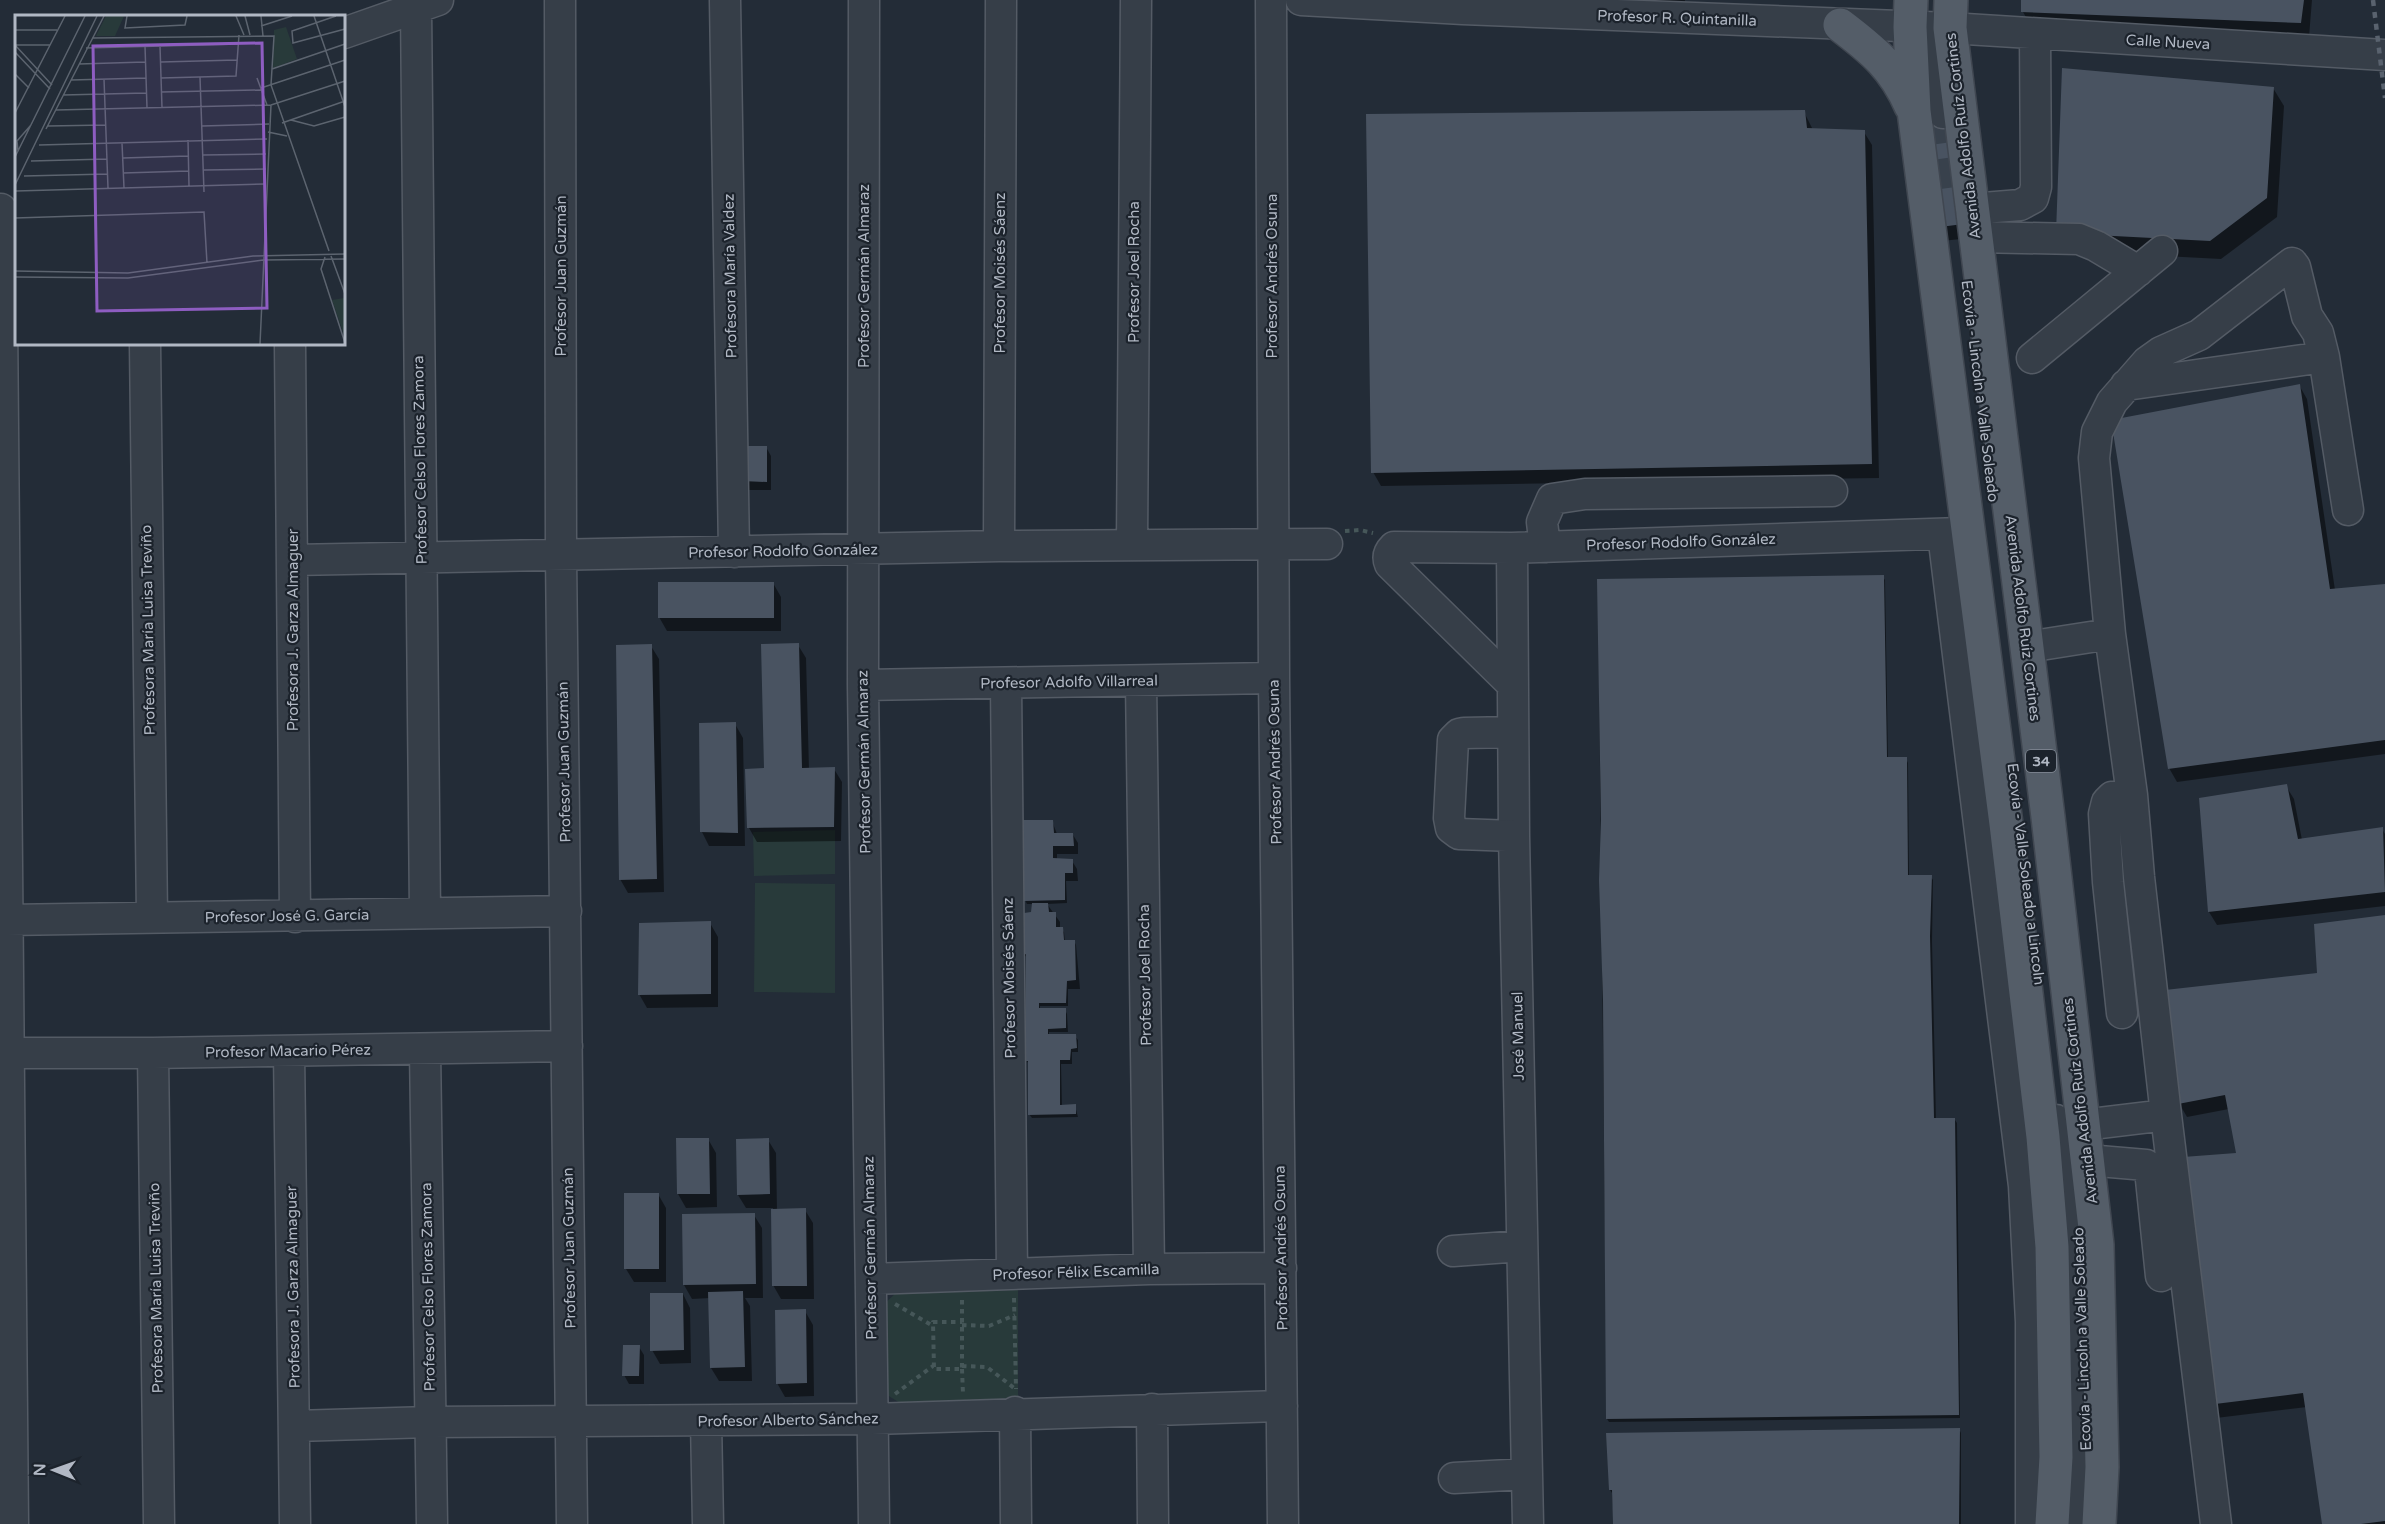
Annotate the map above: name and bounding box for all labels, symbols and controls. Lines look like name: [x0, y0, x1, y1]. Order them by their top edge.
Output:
street label: Profesor R. Quintanilla: [1597, 6, 1757, 30]
inset map: [15, 15, 345, 345]
street label: Calle Nueva: [2125, 31, 2211, 53]
street label: Avenida Adolfo Ruíz Cortines: [1941, 32, 1985, 240]
street label: Profesor Germán Almaraz: [855, 184, 873, 368]
street label: Profesor Moisés Sáenz: [991, 193, 1009, 353]
street label: Profesor Andrés Osuna: [1263, 193, 1281, 359]
street label: Profesora María Valdez: [720, 194, 740, 358]
street label: Profesor Juan Guzmán: [552, 195, 570, 357]
street label: Profesor Joel Rocha: [1125, 201, 1143, 343]
street label: Ecovía - Lincoln a Valle Soleado: [1957, 279, 2003, 503]
street label: Profesor Celso Flores Zamora: [409, 355, 431, 565]
street label: Avenida Adolfo Ruíz Cortines: [2001, 514, 2045, 722]
street label: Profesora María Luisa Treviño: [137, 525, 159, 735]
street label: Profesora J. Garza Almaguer: [284, 528, 302, 731]
street label: Profesor Rodolfo González: [1586, 530, 1776, 554]
street label: Profesor Rodolfo González: [688, 540, 878, 562]
street label: Profesor Germán Almaraz: [853, 670, 875, 854]
street label: Profesor Adolfo Villarreal: [980, 671, 1158, 693]
street label: Profesor Andrés Osuna: [1265, 679, 1285, 845]
street label: Profesor Juan Guzmán: [554, 681, 574, 843]
road number: 34: [2026, 750, 2056, 772]
street label: Ecovía - Valle Soleado a Lincoln: [2003, 762, 2049, 986]
street label: Profesor Moisés Sáenz: [999, 897, 1019, 1059]
street label: Profesor Joel Rocha: [1135, 904, 1155, 1046]
street label: Profesor José G. García: [205, 906, 369, 926]
street label: José Manuel: [1508, 991, 1528, 1081]
street label: Avenida Adolfo Ruíz Cortines: [2058, 997, 2102, 1205]
street label: Profesor Macario Pérez: [205, 1041, 371, 1061]
street label: Profesor Germán Almaraz: [859, 1156, 881, 1340]
street label: Profesor Andrés Osuna: [1271, 1165, 1291, 1331]
street label: Profesor Juan Guzmán: [559, 1167, 579, 1329]
street label: Profesor Celso Flores Zamora: [417, 1182, 439, 1392]
street label: Profesora María Luisa Treviño: [145, 1183, 167, 1393]
street label: Profesora J. Garza Almaguer: [282, 1185, 304, 1388]
street label: Ecovía - Lincoln a Valle Soleado: [2069, 1227, 2095, 1451]
street label: Profesor Félix Escamilla: [992, 1260, 1160, 1284]
street label: Profesor Alberto Sánchez: [697, 1409, 879, 1431]
north arrow: [24, 1440, 84, 1500]
text: N: [30, 1463, 50, 1476]

